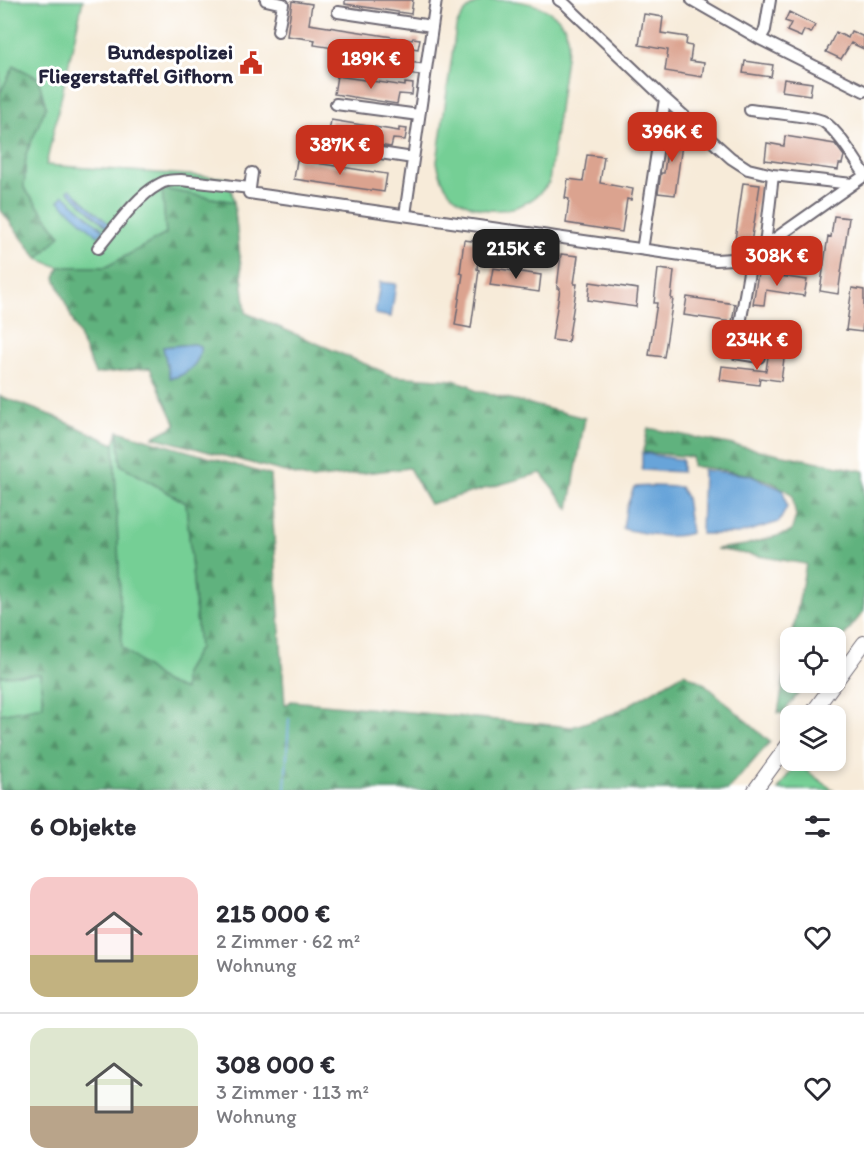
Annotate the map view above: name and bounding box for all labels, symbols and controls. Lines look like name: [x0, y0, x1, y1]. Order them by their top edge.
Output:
place label: Bundespolizei Fliegerstaffel Gifhorn: [38, 39, 233, 89]
pin: 189K €: [322, 39, 420, 90]
text: 189K €: [341, 46, 401, 70]
public building icon: Bundespolizei Fliegerstaffel Gifhorn: [238, 50, 264, 76]
pin: 396K €: [623, 112, 721, 163]
text: 396K €: [642, 119, 702, 143]
pin: 387K €: [291, 125, 389, 176]
text: 387K €: [310, 132, 370, 156]
pin: 215K €: [467, 229, 565, 280]
text: 215K €: [487, 236, 546, 260]
pin: 308K €: [728, 236, 826, 287]
text: 308K €: [746, 243, 808, 267]
pin: 234K €: [708, 320, 806, 371]
text: 234K €: [726, 327, 788, 351]
map controls: [780, 627, 846, 771]
button: locate: [780, 627, 846, 693]
button: layers: [780, 705, 846, 771]
text: 6 Objekte: [30, 810, 136, 842]
icon: filters: [801, 810, 834, 843]
text: 215 000 €: [216, 897, 330, 929]
icon: home: [78, 901, 150, 973]
icon: heart: [801, 921, 834, 954]
text: 2 Zimmer · 62 m²: [216, 929, 360, 953]
text: Wohnung: [216, 953, 297, 977]
text: 308 000 €: [216, 1048, 335, 1080]
icon: home: [78, 1052, 150, 1124]
icon: heart: [801, 1072, 834, 1105]
text: 3 Zimmer · 113 m²: [216, 1080, 369, 1104]
text: Wohnung: [216, 1104, 297, 1128]

